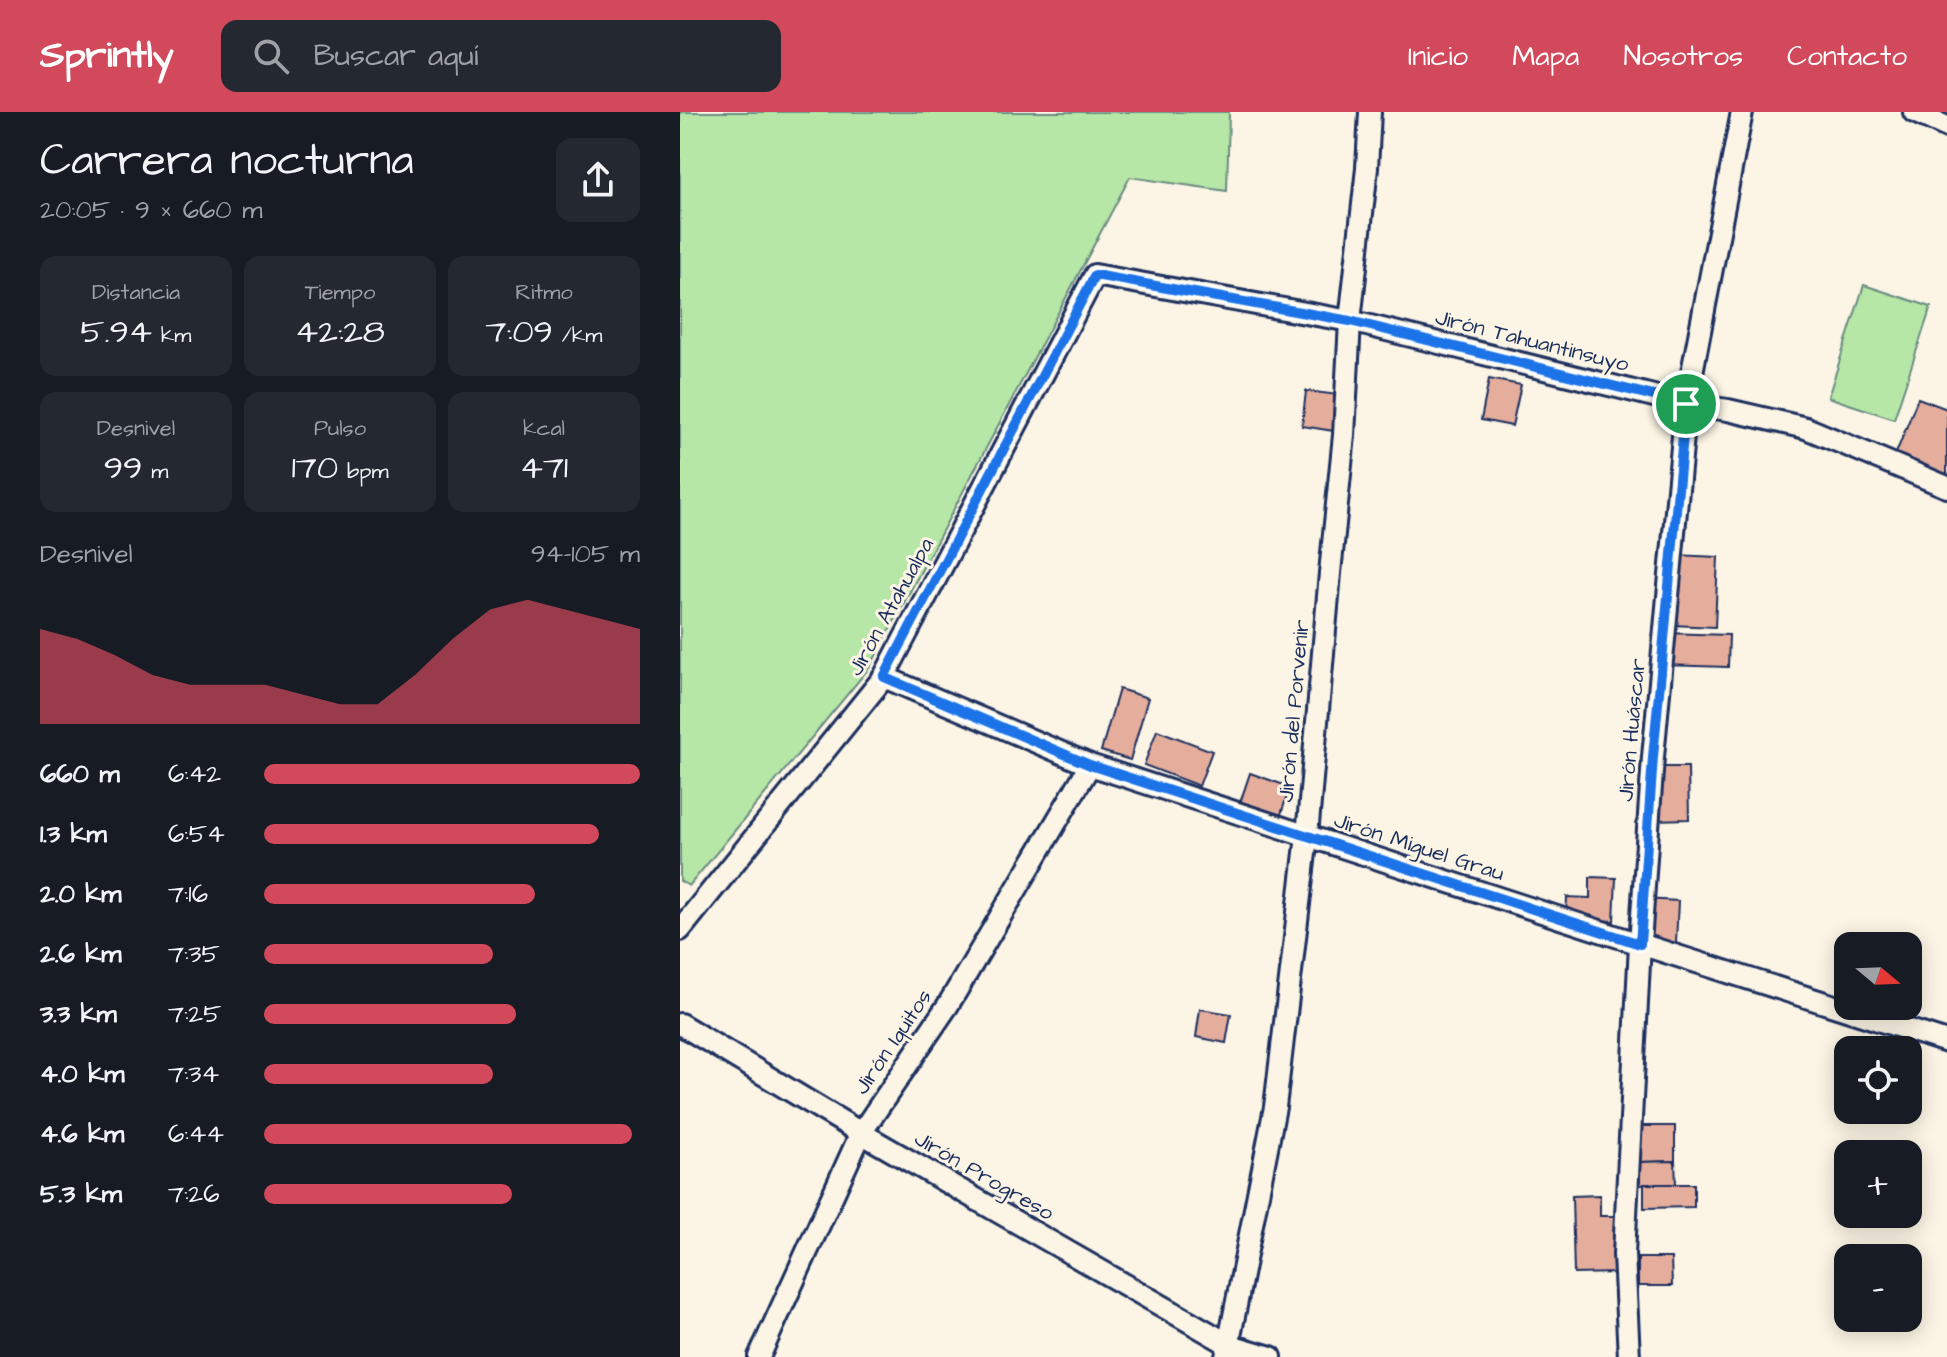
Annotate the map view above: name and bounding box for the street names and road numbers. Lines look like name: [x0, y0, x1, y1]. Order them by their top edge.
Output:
street label: Jirón Tahuantinsuyo: [1432, 302, 1633, 381]
street label: Jirón Atahualpa: [840, 532, 942, 682]
street label: Jirón del Porvenir: [1271, 618, 1317, 804]
street label: Jirón Huáscar: [1610, 657, 1654, 803]
street label: Jirón Miguel Grau: [1330, 805, 1508, 890]
street label: Jirón Iquitos: [846, 983, 940, 1101]
street label: Jirón Progreso: [908, 1123, 1060, 1230]

